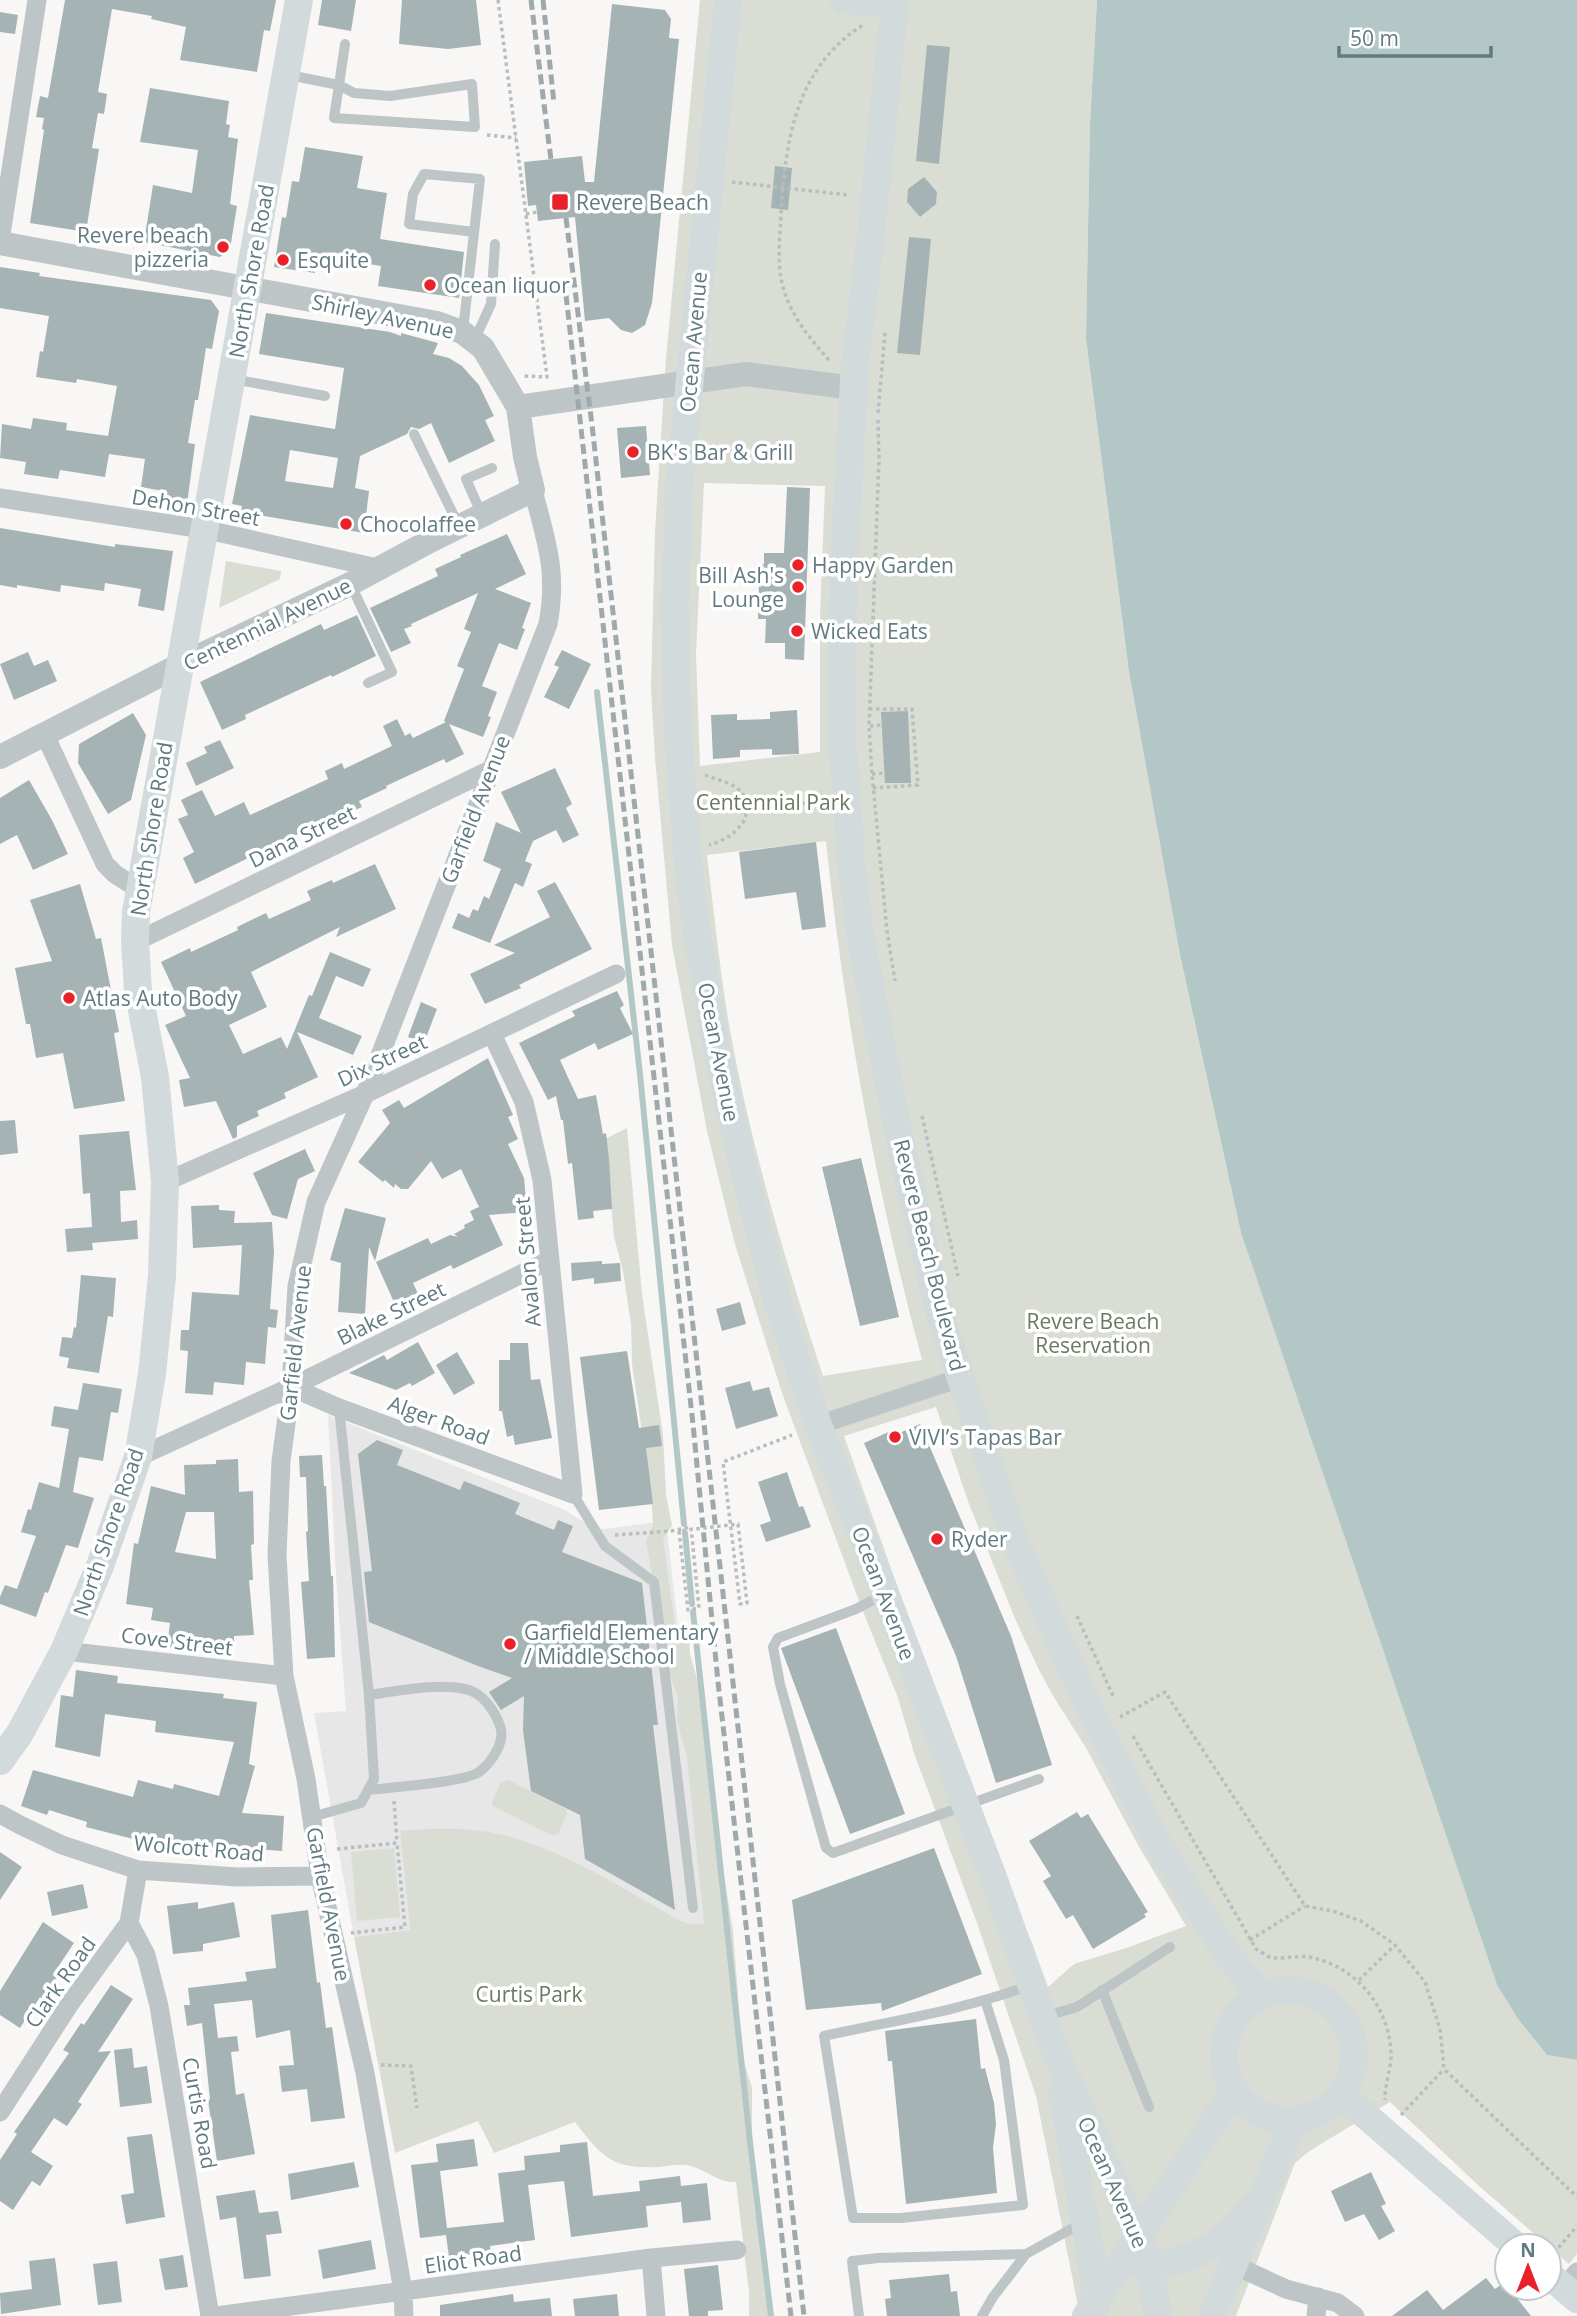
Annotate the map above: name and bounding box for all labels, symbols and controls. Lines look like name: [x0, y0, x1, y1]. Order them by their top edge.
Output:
scale bar: [1339, 14, 1491, 58]
text: 50 m: [1350, 24, 1399, 52]
street label: North Shore Road: [222, 182, 280, 360]
place label: Revere Beach: [576, 188, 709, 216]
marker: Revere Beach: [550, 192, 570, 212]
place label: Revere beach pizzeria: [77, 221, 209, 273]
marker: Revere beach pizzeria: [215, 239, 231, 255]
place label: Esquite: [297, 246, 369, 274]
marker: Esquite: [275, 252, 291, 268]
street label: Ocean Avenue: [673, 270, 713, 414]
place label: Ocean liquor: [444, 271, 570, 299]
marker: Ocean liquor: [422, 277, 438, 293]
street label: Shirley Avenue: [309, 287, 457, 345]
place label: BK's Bar & Grill: [647, 438, 793, 466]
marker: BK's Bar & Grill: [625, 444, 641, 460]
street label: Dehon Street: [130, 482, 262, 532]
place label: Chocolaffee: [360, 510, 476, 538]
marker: Chocolaffee: [338, 516, 354, 532]
place label: Happy Garden: [812, 551, 954, 579]
marker: Happy Garden: [790, 557, 806, 573]
place label: Bill Ash's Lounge: [698, 561, 784, 613]
street label: Centennial Avenue: [178, 571, 356, 677]
marker: Bill Ash's Lounge: [790, 579, 806, 595]
place label: Wicked Eats: [811, 617, 928, 645]
marker: Wicked Eats: [789, 623, 805, 639]
street label: Garfield Avenue: [434, 731, 516, 887]
street label: North Shore Road: [123, 740, 179, 918]
park label: Centennial Park: [696, 788, 850, 816]
street label: Dana Street: [244, 798, 360, 874]
street label: Ocean Avenue: [692, 980, 746, 1124]
place label: Atlas Auto Body: [83, 984, 238, 1012]
marker: Atlas Auto Body: [61, 990, 77, 1006]
street label: Dix Street: [333, 1027, 431, 1093]
street label: Revere Beach Boulevard: [888, 1136, 972, 1374]
street label: Avalon Street: [507, 1196, 547, 1328]
street label: Garfield Avenue: [273, 1264, 317, 1422]
street label: Blake Street: [332, 1275, 450, 1351]
park label: Revere Beach Reservation: [1027, 1307, 1159, 1359]
street label: Alger Road: [384, 1389, 494, 1451]
place label: VIVI’s Tapas Bar: [909, 1423, 1062, 1451]
marker: VIVI’s Tapas Bar: [887, 1429, 903, 1445]
street label: North Shore Road: [66, 1444, 150, 1620]
street label: Ocean Avenue: [846, 1522, 922, 1664]
place label: Ryder: [951, 1525, 1008, 1553]
marker: Ryder: [929, 1531, 945, 1547]
place label: Garfield Elementary / Middle School: [524, 1618, 719, 1670]
street label: Cove Street: [120, 1620, 234, 1662]
marker: Garfield Elementary / Middle School: [502, 1636, 518, 1652]
street label: Garfield Avenue: [300, 1825, 358, 1983]
street label: Wolcott Road: [133, 1828, 265, 1868]
street label: Clark Road: [18, 1931, 102, 2033]
park label: Curtis Park: [476, 1980, 582, 2008]
street label: Curtis Road: [176, 2055, 224, 2171]
street label: Ocean Avenue: [1071, 2112, 1155, 2252]
north arrow: [1493, 2232, 1563, 2302]
text: N: [1520, 2237, 1536, 2263]
street label: Eliot Road: [423, 2238, 523, 2280]

